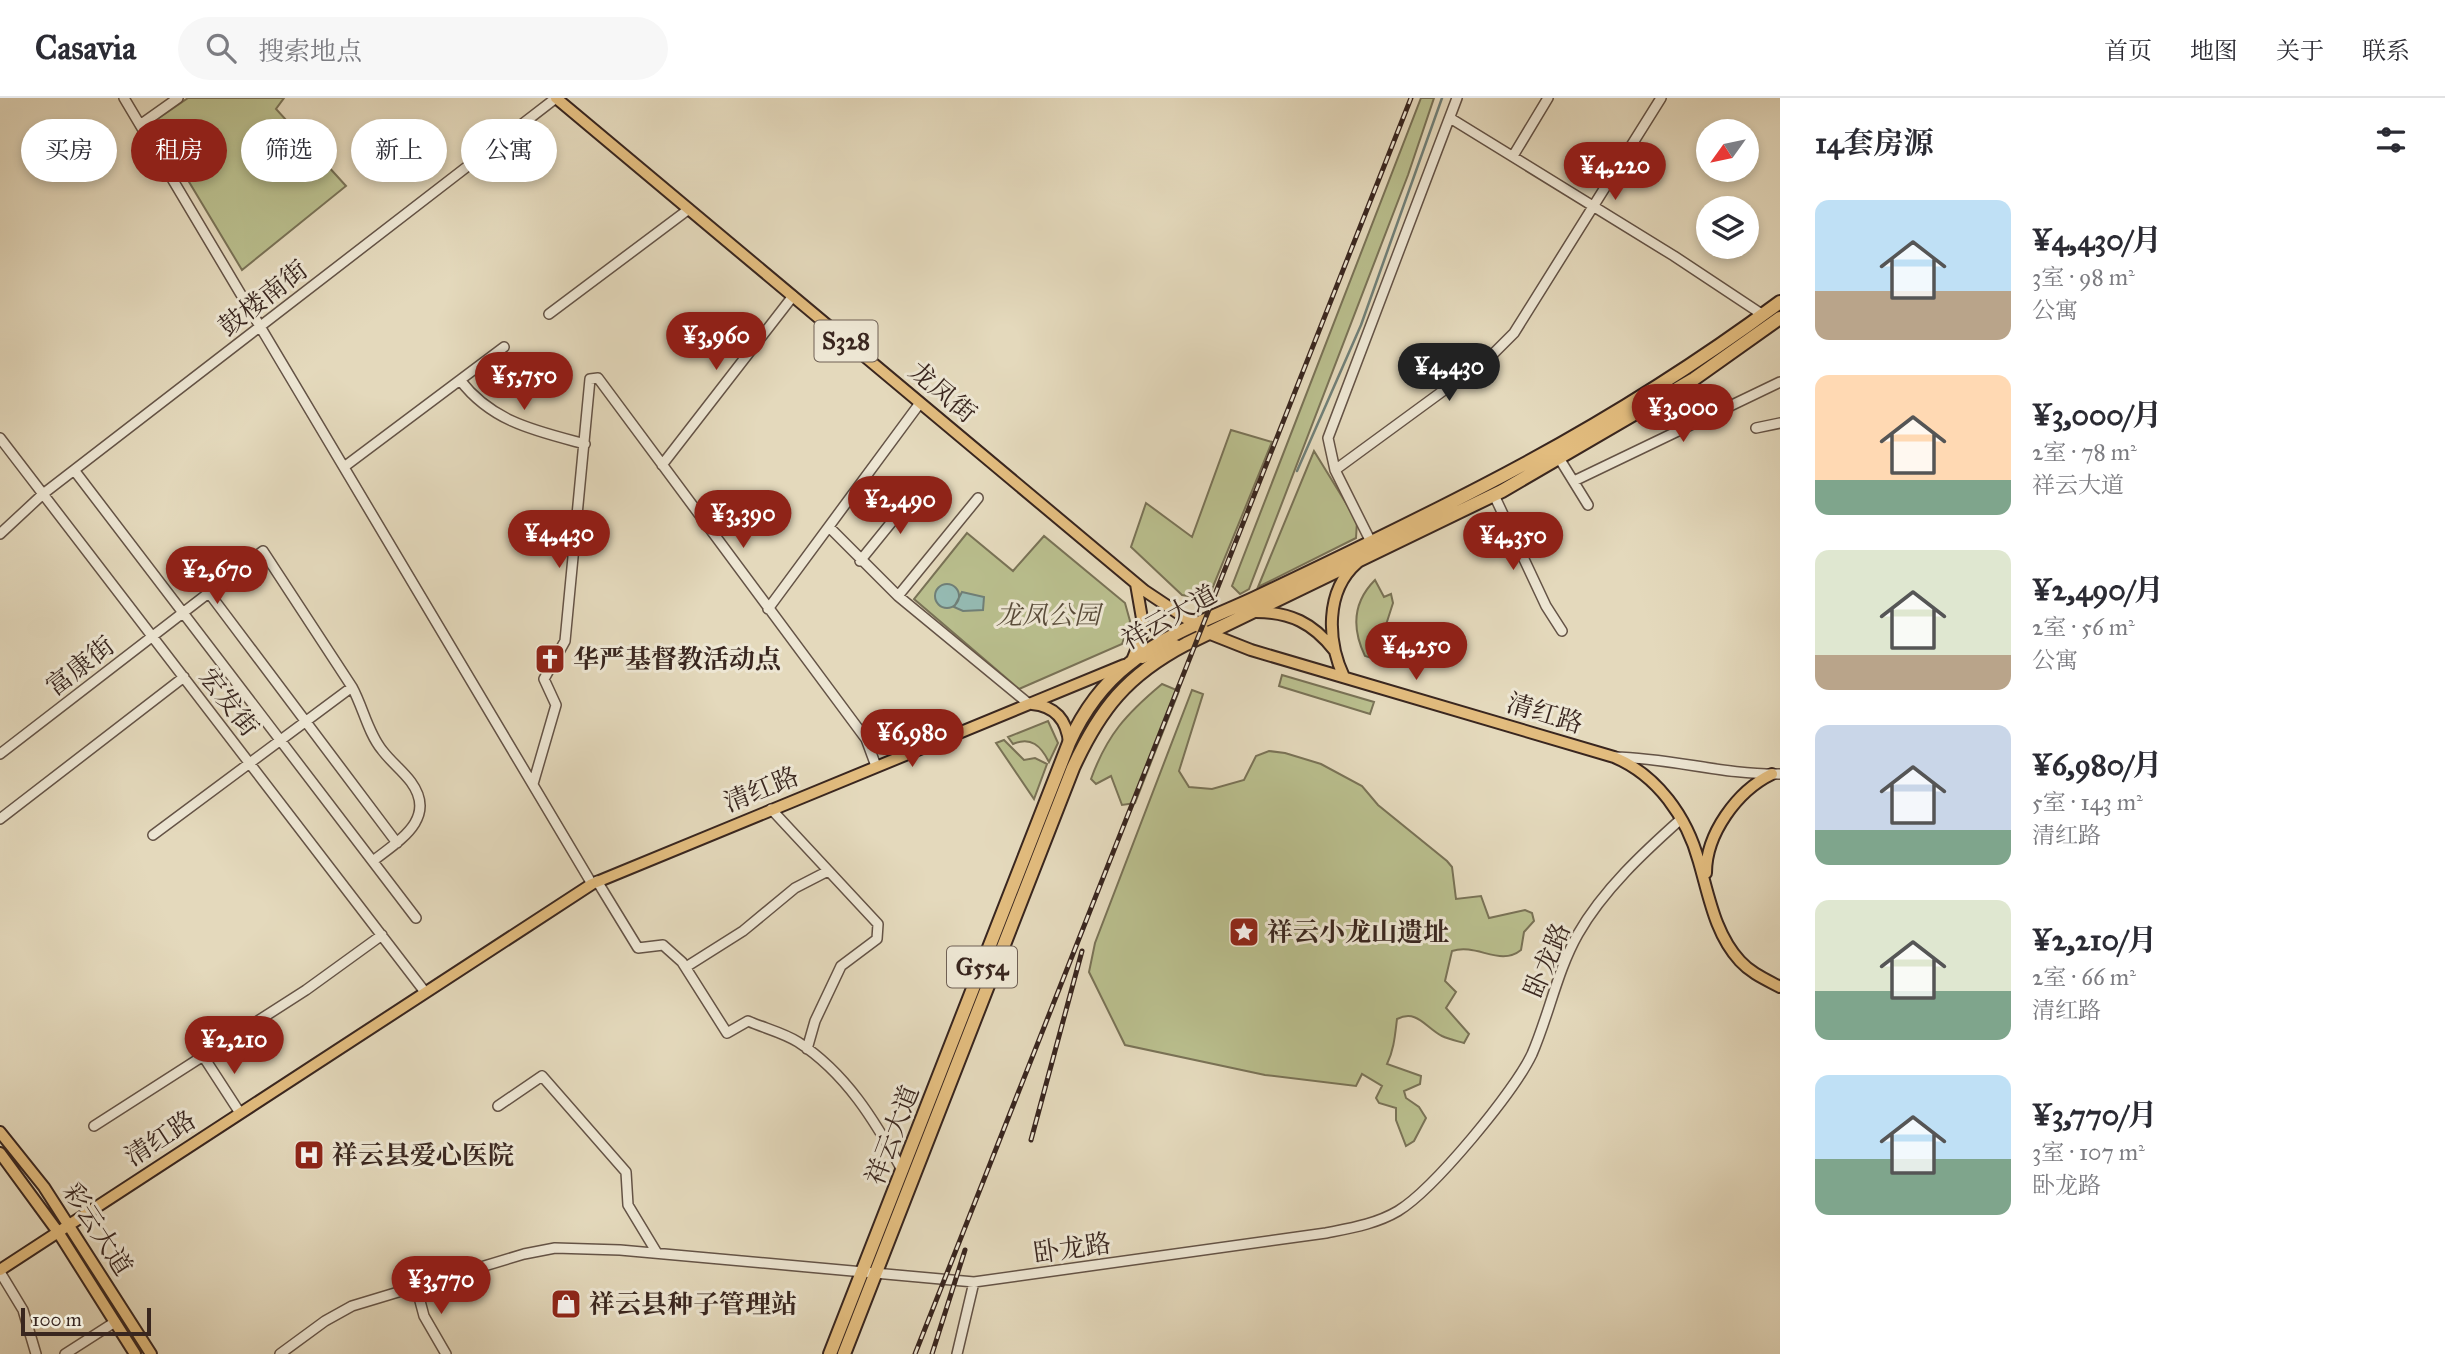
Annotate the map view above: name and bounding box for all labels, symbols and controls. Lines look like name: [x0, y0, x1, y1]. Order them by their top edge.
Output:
search box: [178, 17, 668, 80]
text: Casavia: [35, 28, 136, 68]
icon: search: [202, 29, 240, 67]
text: 搜索地点: [258, 35, 362, 67]
text: 首页: [2104, 36, 2152, 66]
text: 地图: [2190, 36, 2238, 66]
text: 关于: [2276, 36, 2324, 66]
text: 联系: [2362, 36, 2410, 66]
chip: 买房: [21, 119, 117, 182]
chip: 租房: [131, 119, 227, 182]
chip: 筛选: [241, 119, 337, 182]
chip: 新上: [351, 119, 447, 182]
chip: 公寓: [461, 119, 557, 182]
north arrow: [1696, 119, 1759, 182]
map controls: [1696, 119, 1759, 259]
icon: filters: [2372, 121, 2410, 159]
text: 14套房源: [1815, 125, 1934, 161]
pin: ¥4,220: [1558, 142, 1672, 202]
text: ¥4,220: [1580, 151, 1650, 179]
button: layers: [1696, 196, 1759, 259]
text: ¥4,430/月: [2032, 222, 2162, 258]
icon: home: [1871, 228, 1955, 312]
street label: 鼓楼南街: [212, 253, 314, 343]
text: 3室 · 98 m²: [2032, 263, 2135, 291]
text: 公寓: [2032, 296, 2078, 324]
pin: ¥3,960: [659, 313, 773, 372]
text: ¥3,960: [682, 321, 750, 349]
road number: S328: [814, 321, 878, 362]
pin: ¥4,430: [1392, 344, 1506, 403]
pin: ¥5,750: [467, 352, 581, 412]
text: ¥4,430: [1414, 352, 1484, 380]
street label: 龙凤街: [903, 355, 983, 429]
text: ¥5,750: [491, 361, 557, 389]
pin: ¥3,000: [1626, 384, 1740, 444]
text: ¥3,000: [1648, 393, 1718, 421]
text: ¥3,000/月: [2032, 397, 2162, 433]
icon: home: [1871, 403, 1955, 487]
text: 2室 · 78 m²: [2032, 438, 2137, 466]
text: 祥云大道: [2032, 471, 2124, 499]
pin: ¥2,490: [843, 476, 957, 536]
text: ¥2,490: [864, 485, 936, 513]
pin: ¥3,390: [686, 490, 800, 550]
text: ¥3,390: [710, 499, 776, 527]
pin: ¥4,430: [502, 510, 616, 570]
pin: ¥4,350: [1456, 512, 1570, 572]
text: ¥4,430: [524, 519, 594, 547]
text: ¥4,350: [1479, 521, 1547, 549]
pin: ¥2,670: [160, 546, 274, 606]
text: ¥2,670: [182, 555, 252, 583]
text: ¥2,490/月: [2032, 572, 2164, 608]
street label: 祥云大道: [1116, 578, 1222, 656]
icon: home: [1871, 578, 1955, 662]
park label: 龙凤公园: [996, 599, 1104, 631]
text: 2室 · 56 m²: [2032, 613, 2135, 641]
pin: ¥4,250: [1359, 622, 1473, 682]
street label: 富康街: [39, 629, 121, 703]
text: ¥4,250: [1381, 631, 1451, 659]
church icon: 华严基督教活动点: [533, 642, 567, 676]
place label: 华严基督教活动点: [573, 643, 781, 675]
text: 公寓: [2032, 646, 2078, 674]
street label: 宏发街: [192, 661, 266, 743]
street label: 清红路: [1503, 686, 1587, 740]
pin: ¥6,980: [855, 710, 969, 769]
text: ¥6,980: [877, 718, 947, 746]
text: ¥6,980/月: [2032, 747, 2162, 783]
icon: home: [1871, 753, 1955, 837]
street label: 清红路: [719, 760, 803, 818]
text: 5室 · 143 m²: [2032, 788, 2143, 816]
text: 清红路: [2032, 821, 2101, 849]
place icon: 祥云小龙山遗址: [1227, 915, 1261, 949]
place label: 祥云小龙山遗址: [1267, 916, 1449, 948]
street label: 卧龙路: [1517, 918, 1577, 1002]
text: ¥2,210/月: [2032, 922, 2157, 958]
icon: home: [1871, 928, 1955, 1012]
road number: G554: [947, 946, 1017, 988]
text: 2室 · 66 m²: [2032, 963, 2136, 991]
text: 清红路: [2032, 996, 2101, 1024]
pin: ¥2,210: [177, 1016, 291, 1076]
text: ¥2,210: [201, 1025, 267, 1053]
street label: 祥云大道: [858, 1081, 926, 1189]
text: ¥3,770/月: [2032, 1097, 2157, 1133]
street label: 清红路: [119, 1103, 201, 1173]
icon: home: [1871, 1103, 1955, 1187]
hospital icon: 祥云县爱心医院: [292, 1138, 326, 1172]
text: 3室 · 107 m²: [2032, 1138, 2145, 1166]
place label: 祥云县爱心医院: [332, 1139, 514, 1171]
text: 卧龙路: [2032, 1171, 2101, 1199]
street label: 彩云大道: [56, 1177, 140, 1281]
street label: 卧龙路: [1031, 1227, 1113, 1269]
pin: ¥3,770: [384, 1256, 498, 1316]
text: ¥3,770: [408, 1265, 474, 1293]
shop icon: 祥云县种子管理站: [549, 1287, 583, 1321]
place label: 祥云县种子管理站: [589, 1288, 797, 1320]
scale bar: [21, 1305, 150, 1337]
text: 100 m: [32, 1308, 82, 1331]

